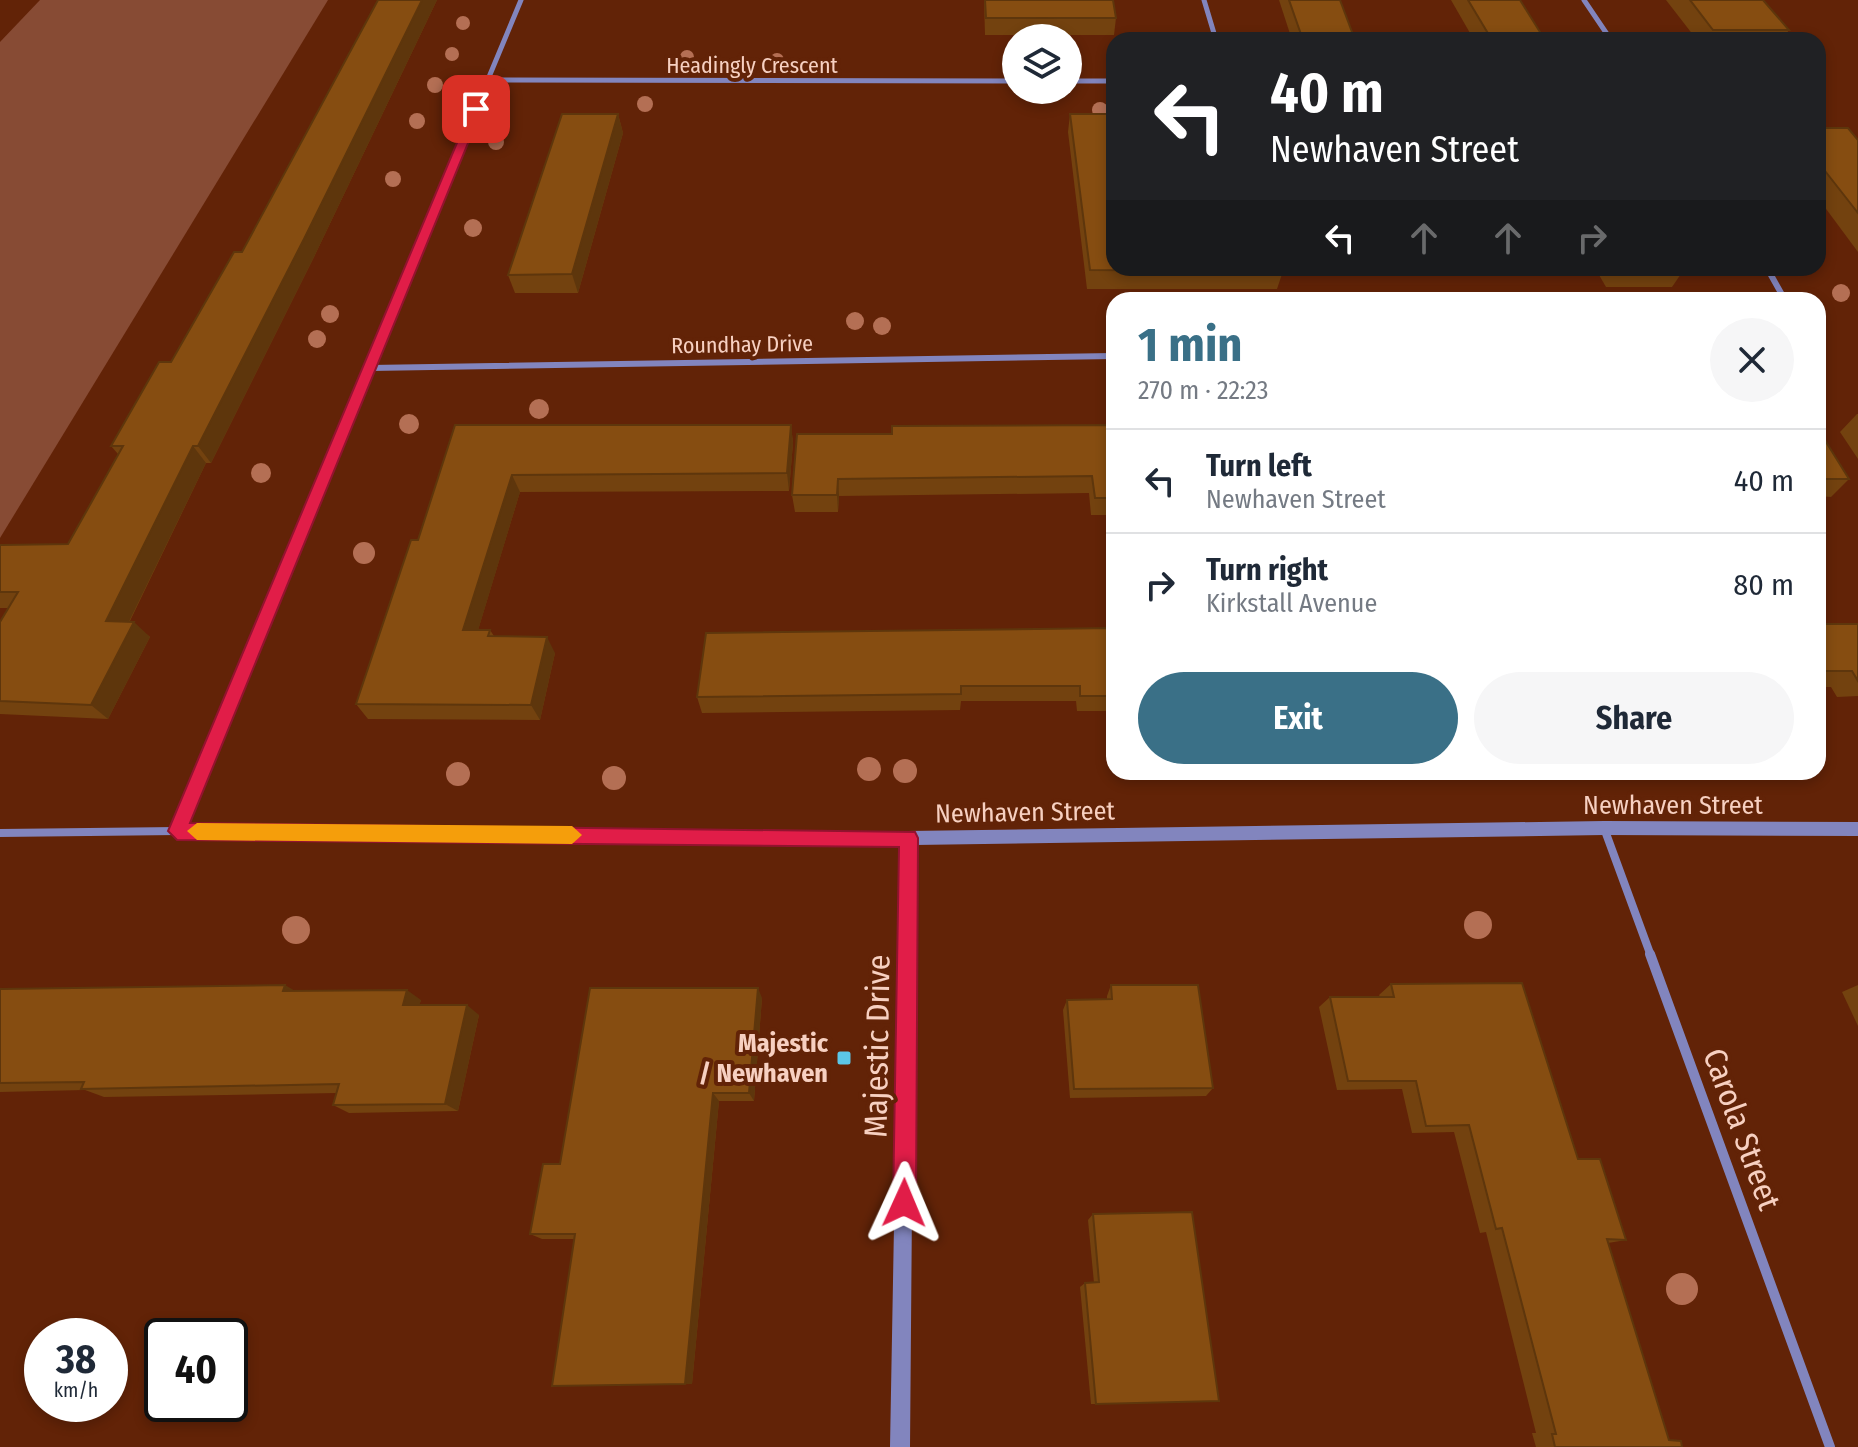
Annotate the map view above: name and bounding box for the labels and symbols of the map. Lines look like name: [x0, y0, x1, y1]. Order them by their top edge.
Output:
street label: Headingly Crescent: [666, 52, 839, 79]
pin: [442, 75, 510, 143]
street label: Roundhay Drive: [671, 330, 813, 359]
street label: Newhaven Street: [1583, 790, 1763, 821]
street label: Newhaven Street: [935, 795, 1116, 830]
street label: Majestic Drive: [856, 954, 898, 1138]
place label: Majestic / Newhaven: [699, 1028, 829, 1089]
street label: Carola Street: [1695, 1043, 1789, 1215]
marker: Majestic / Newhaven: [835, 1049, 853, 1067]
position arrow: [862, 1161, 946, 1245]
speed limit sign: 40: [144, 1318, 248, 1422]

